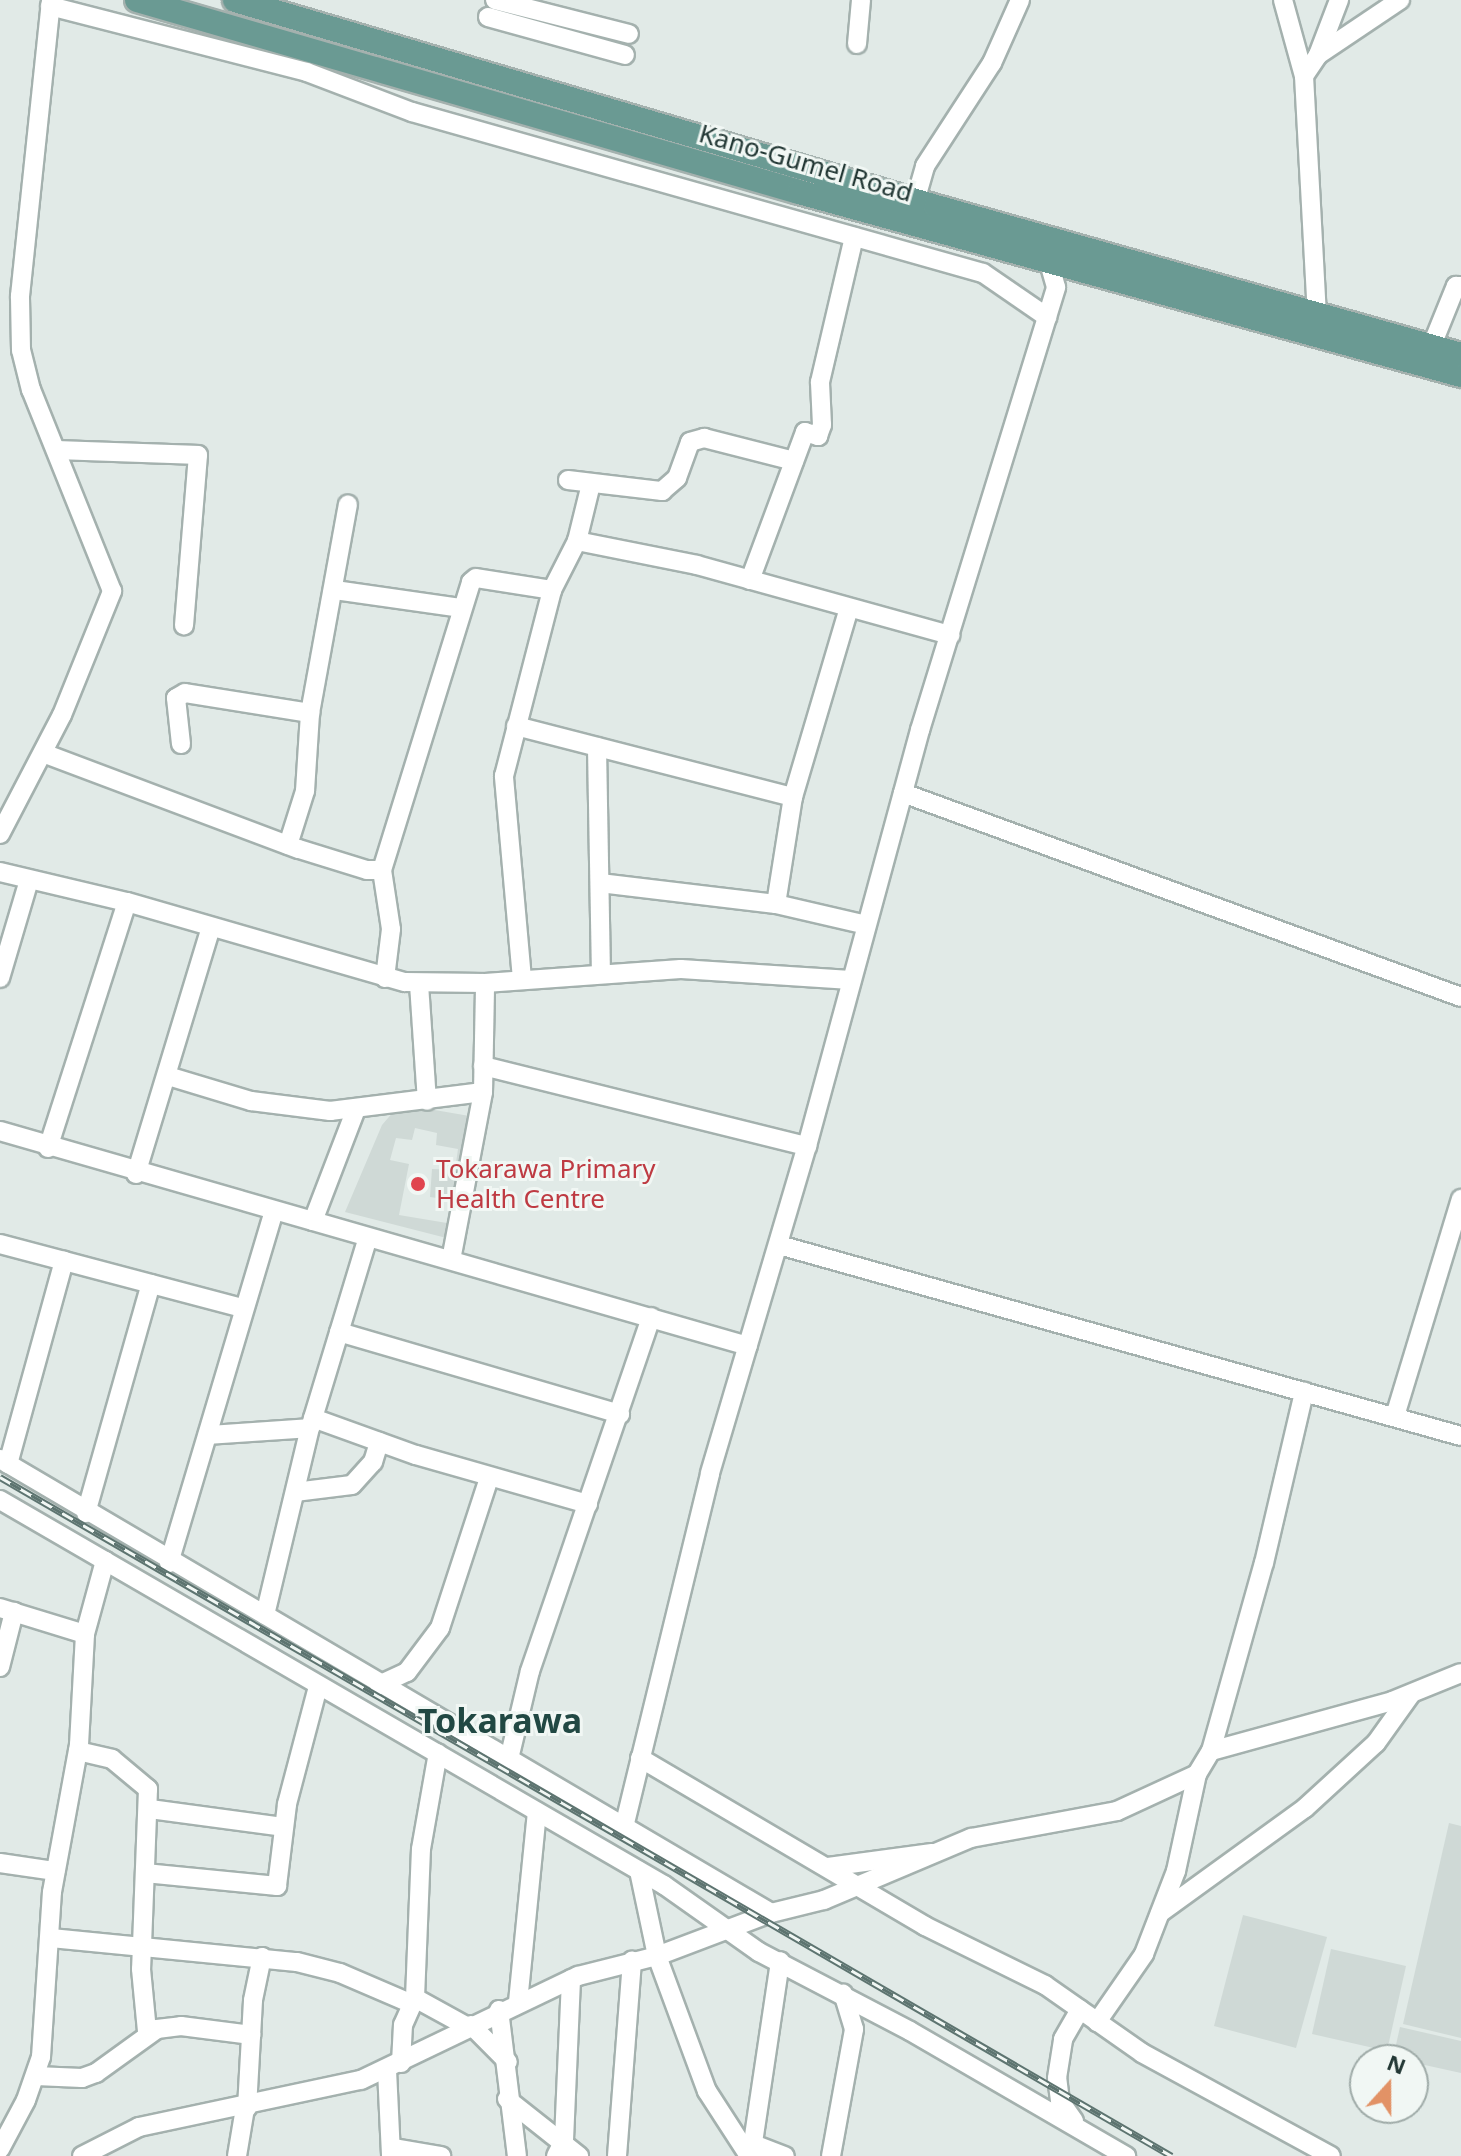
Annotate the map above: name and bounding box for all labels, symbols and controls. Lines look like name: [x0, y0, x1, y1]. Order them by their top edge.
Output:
street label: Kano-Gumel Road: [696, 118, 916, 208]
place label: Tokarawa Primary Health Centre: [436, 1153, 655, 1214]
marker: Tokarawa Primary Health Centre: [407, 1173, 429, 1195]
district label: Tokarawa: [418, 1701, 582, 1741]
north arrow: [1349, 2044, 1429, 2124]
text: N: [1383, 2046, 1411, 2081]

